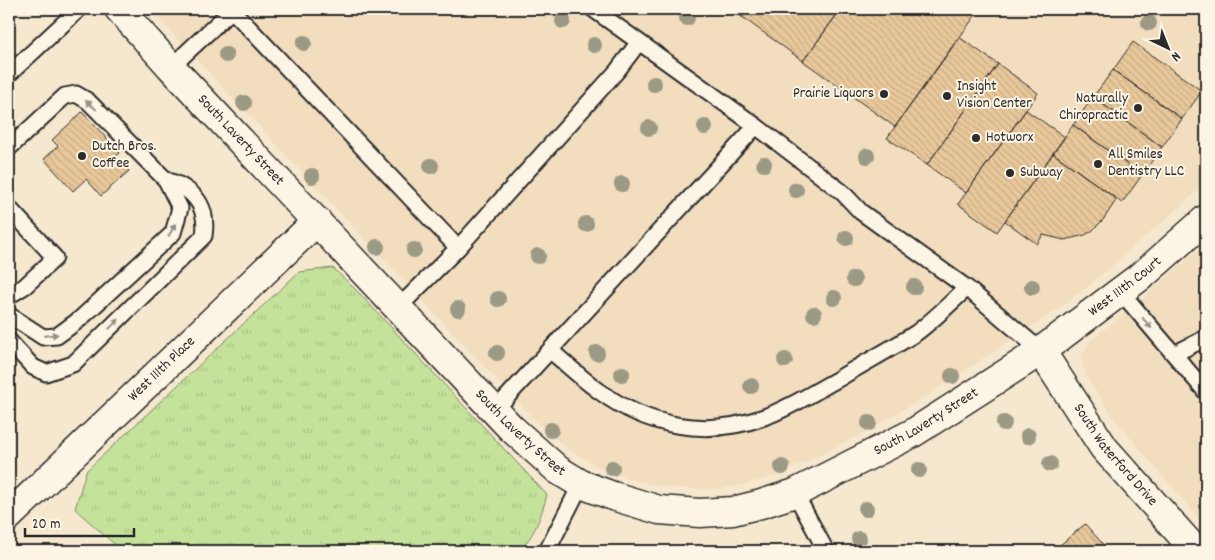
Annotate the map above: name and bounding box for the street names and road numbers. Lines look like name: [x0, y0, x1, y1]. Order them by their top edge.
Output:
street label: South Laverty Street: [192, 90, 289, 192]
street label: West 111th Court: [1084, 251, 1167, 323]
street label: West 111th Place: [123, 331, 201, 407]
street label: South Laverty Street: [870, 382, 984, 462]
street label: South Laverty Street: [469, 385, 570, 483]
street label: South Waterford Drive: [1067, 400, 1163, 512]

